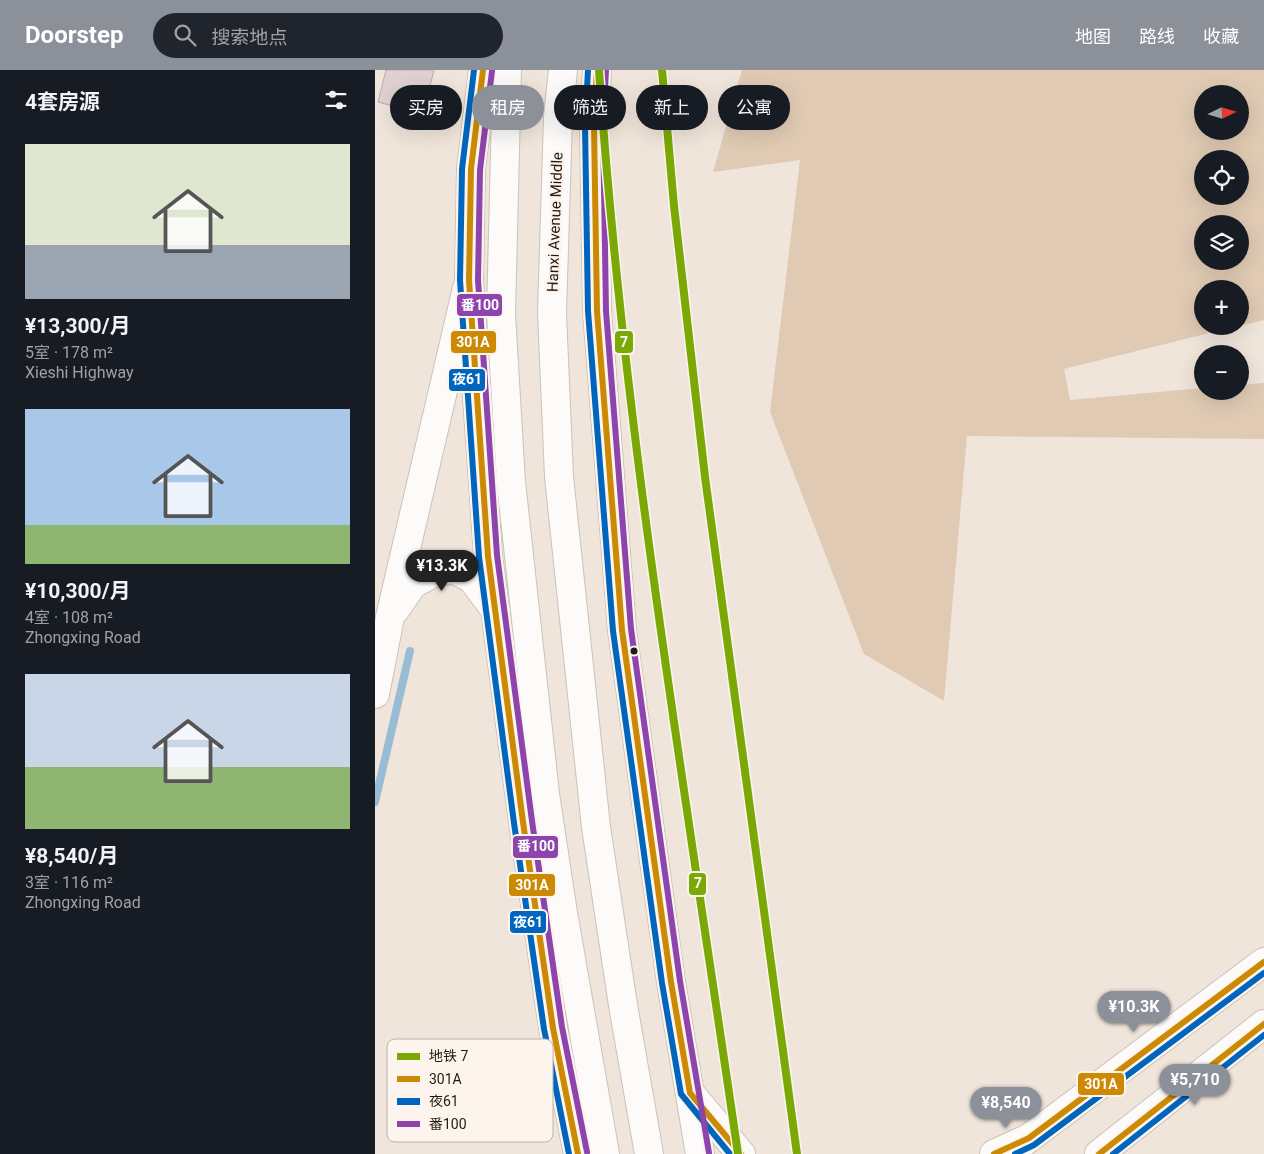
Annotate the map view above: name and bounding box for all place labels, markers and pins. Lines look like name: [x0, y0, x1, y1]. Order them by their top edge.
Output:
pin: ¥13.3K: [401, 550, 483, 592]
unlabelled marker: [629, 646, 639, 656]
pin: ¥10.3K: [1093, 990, 1175, 1033]
pin: ¥5,710: [1154, 1064, 1236, 1106]
pin: ¥8,540: [965, 1086, 1047, 1129]

